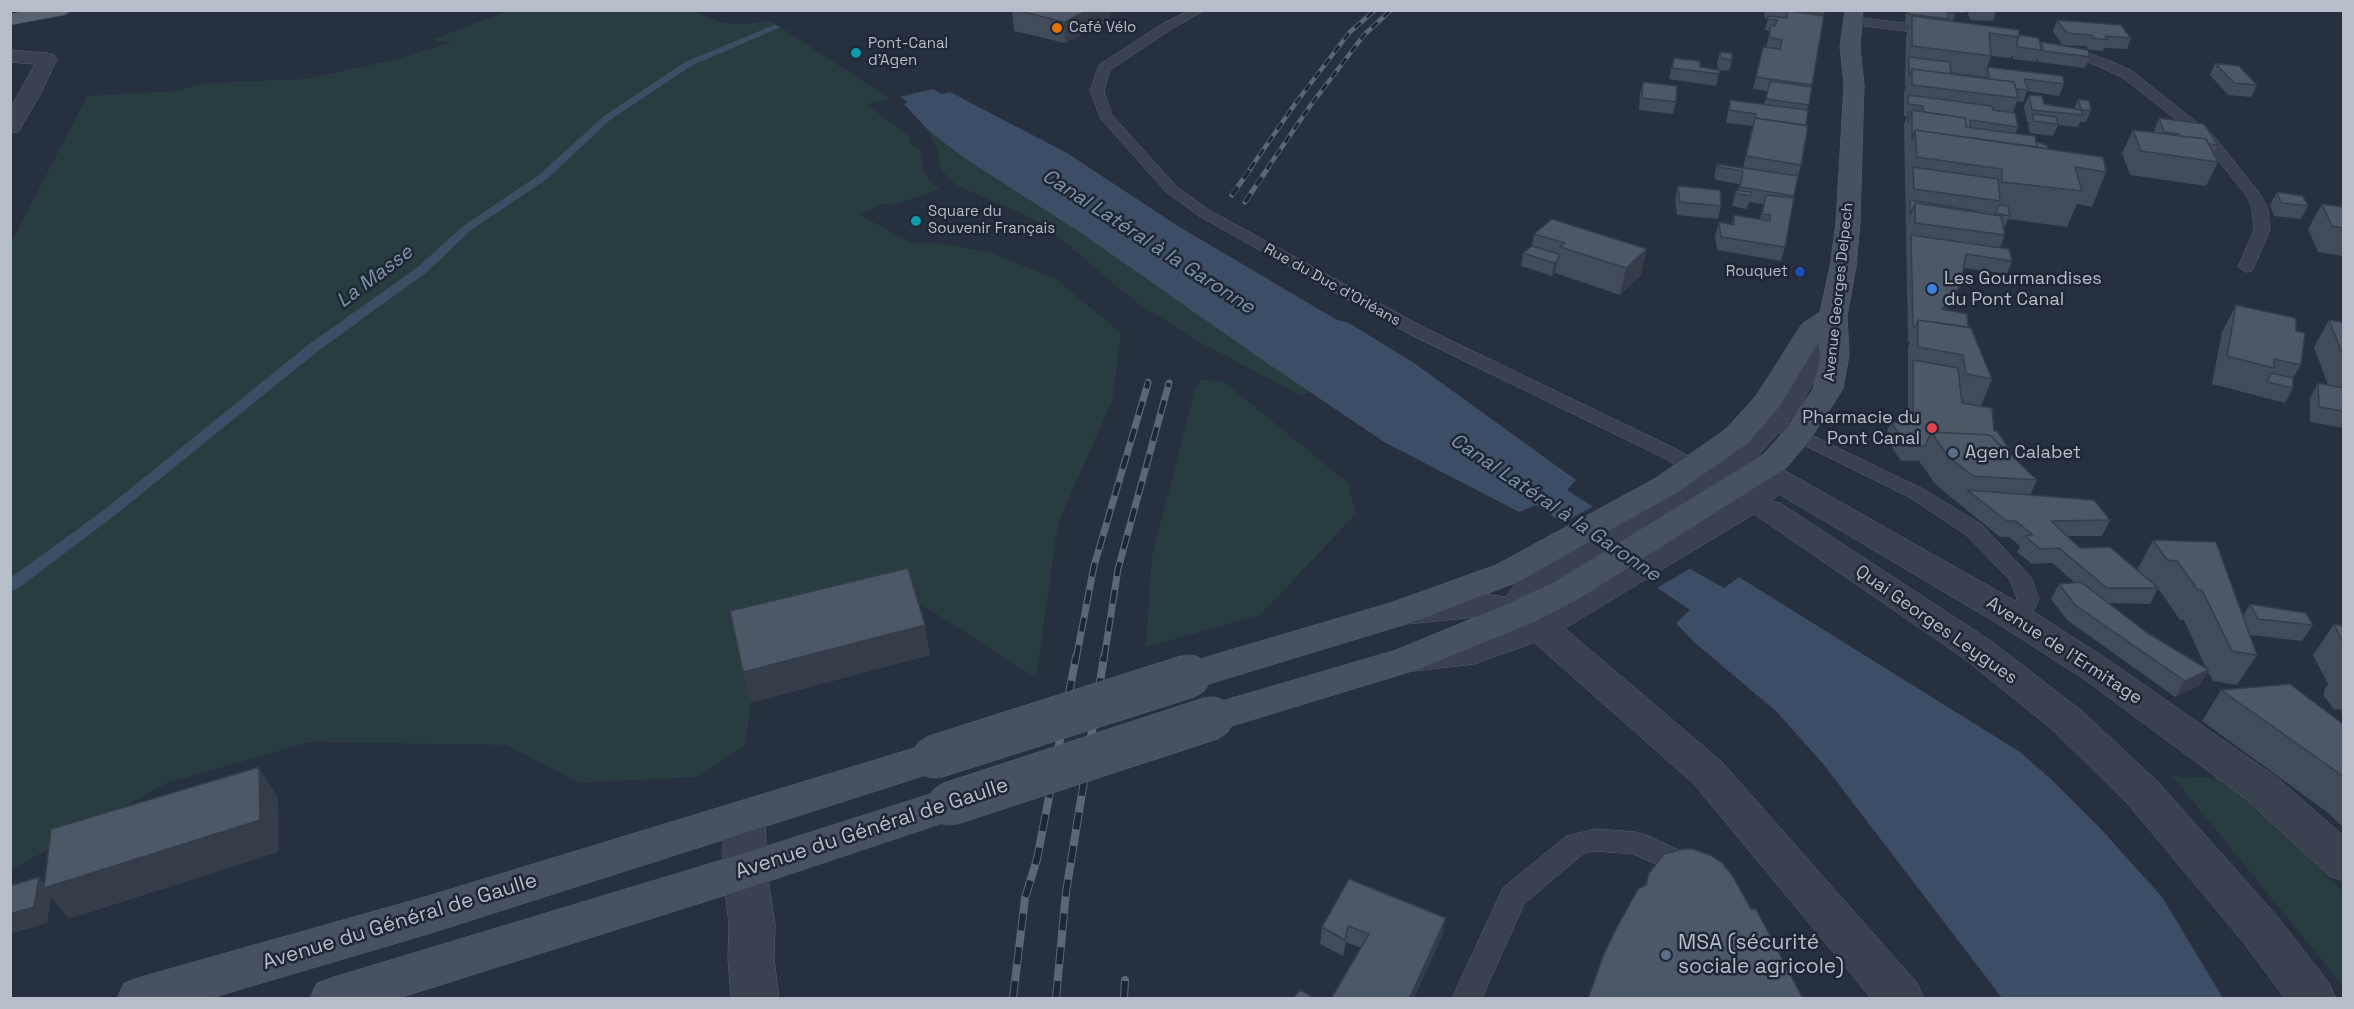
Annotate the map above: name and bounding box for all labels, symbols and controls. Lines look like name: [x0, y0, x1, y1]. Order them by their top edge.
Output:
place label: Café Vélo: [1069, 19, 1136, 37]
marker: Café Vélo: [1050, 21, 1064, 35]
place label: Pont-Canal d'Agen: [868, 35, 948, 70]
marker: Pont-Canal d'Agen: [849, 46, 863, 60]
water label: Canal Latéral à la Garonne: [1037, 164, 1259, 320]
street label: Avenue Georges Delpech: [1821, 202, 1857, 382]
place label: Square du Souvenir Français: [928, 203, 1055, 238]
marker: Square du Souvenir Français: [909, 214, 923, 228]
street label: Rue du Duc d'Orléans: [1261, 240, 1403, 330]
water label: La Masse: [332, 241, 418, 313]
place label: Rouquet: [1726, 263, 1788, 281]
marker: Rouquet: [1793, 265, 1807, 279]
place label: Les Gourmandises du Pont Canal: [1944, 268, 2102, 310]
marker: Les Gourmandises du Pont Canal: [1925, 282, 1939, 296]
place label: Pharmacie du Pont Canal: [1802, 407, 1920, 450]
marker: Pharmacie du Pont Canal: [1925, 421, 1939, 435]
water label: Canal Latéral à la Garonne: [1445, 429, 1665, 587]
place label: Agen Calabet: [1965, 442, 2081, 464]
marker: Agen Calabet: [1946, 446, 1960, 460]
street label: Quai Georges Leygues: [1851, 561, 2021, 689]
street label: Avenue de l’Ermitage: [1982, 593, 2146, 709]
street label: Avenue du Général de Gaulle: [732, 773, 1012, 885]
street label: Avenue du Général de Gaulle: [260, 868, 540, 976]
place label: MSA (sécurité sociale agricole): [1678, 930, 1844, 980]
marker: MSA (sécurité sociale agricole): [1659, 948, 1673, 962]

